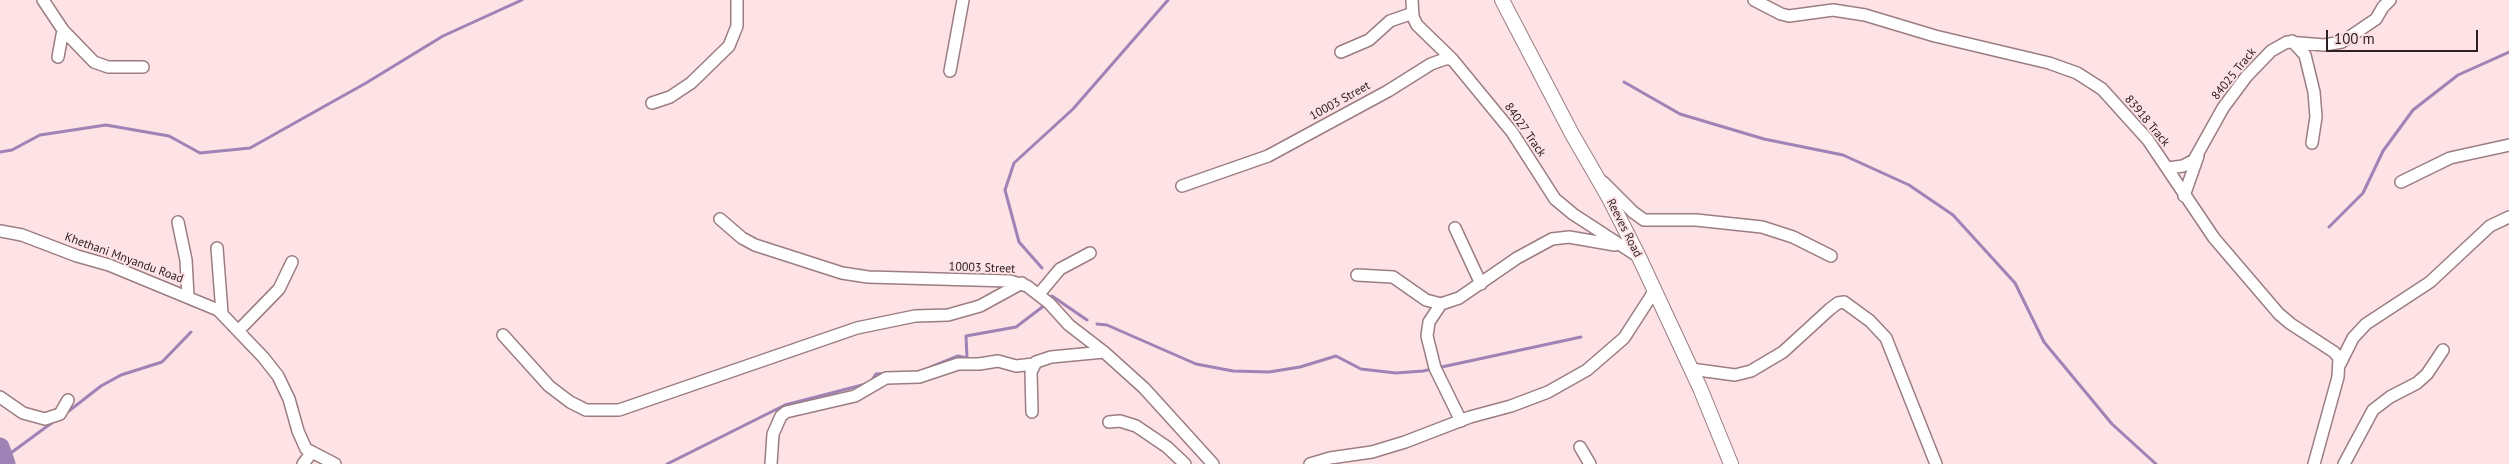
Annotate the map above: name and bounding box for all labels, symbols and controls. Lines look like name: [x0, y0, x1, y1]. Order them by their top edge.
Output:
scale bar: [2329, 20, 2482, 52]
text: 100 m: [2334, 29, 2375, 48]
street label: 84025 Track: [2209, 45, 2259, 103]
street label: 10003 Street: [1307, 79, 1373, 123]
street label: 83918 Track: [2121, 92, 2173, 150]
street label: 84027 Track: [1501, 100, 1549, 160]
street label: Reeves Road: [1603, 196, 1645, 260]
street label: Khethani Mnyandu Road: [63, 230, 185, 286]
street label: 10003 Street: [948, 260, 1016, 276]

